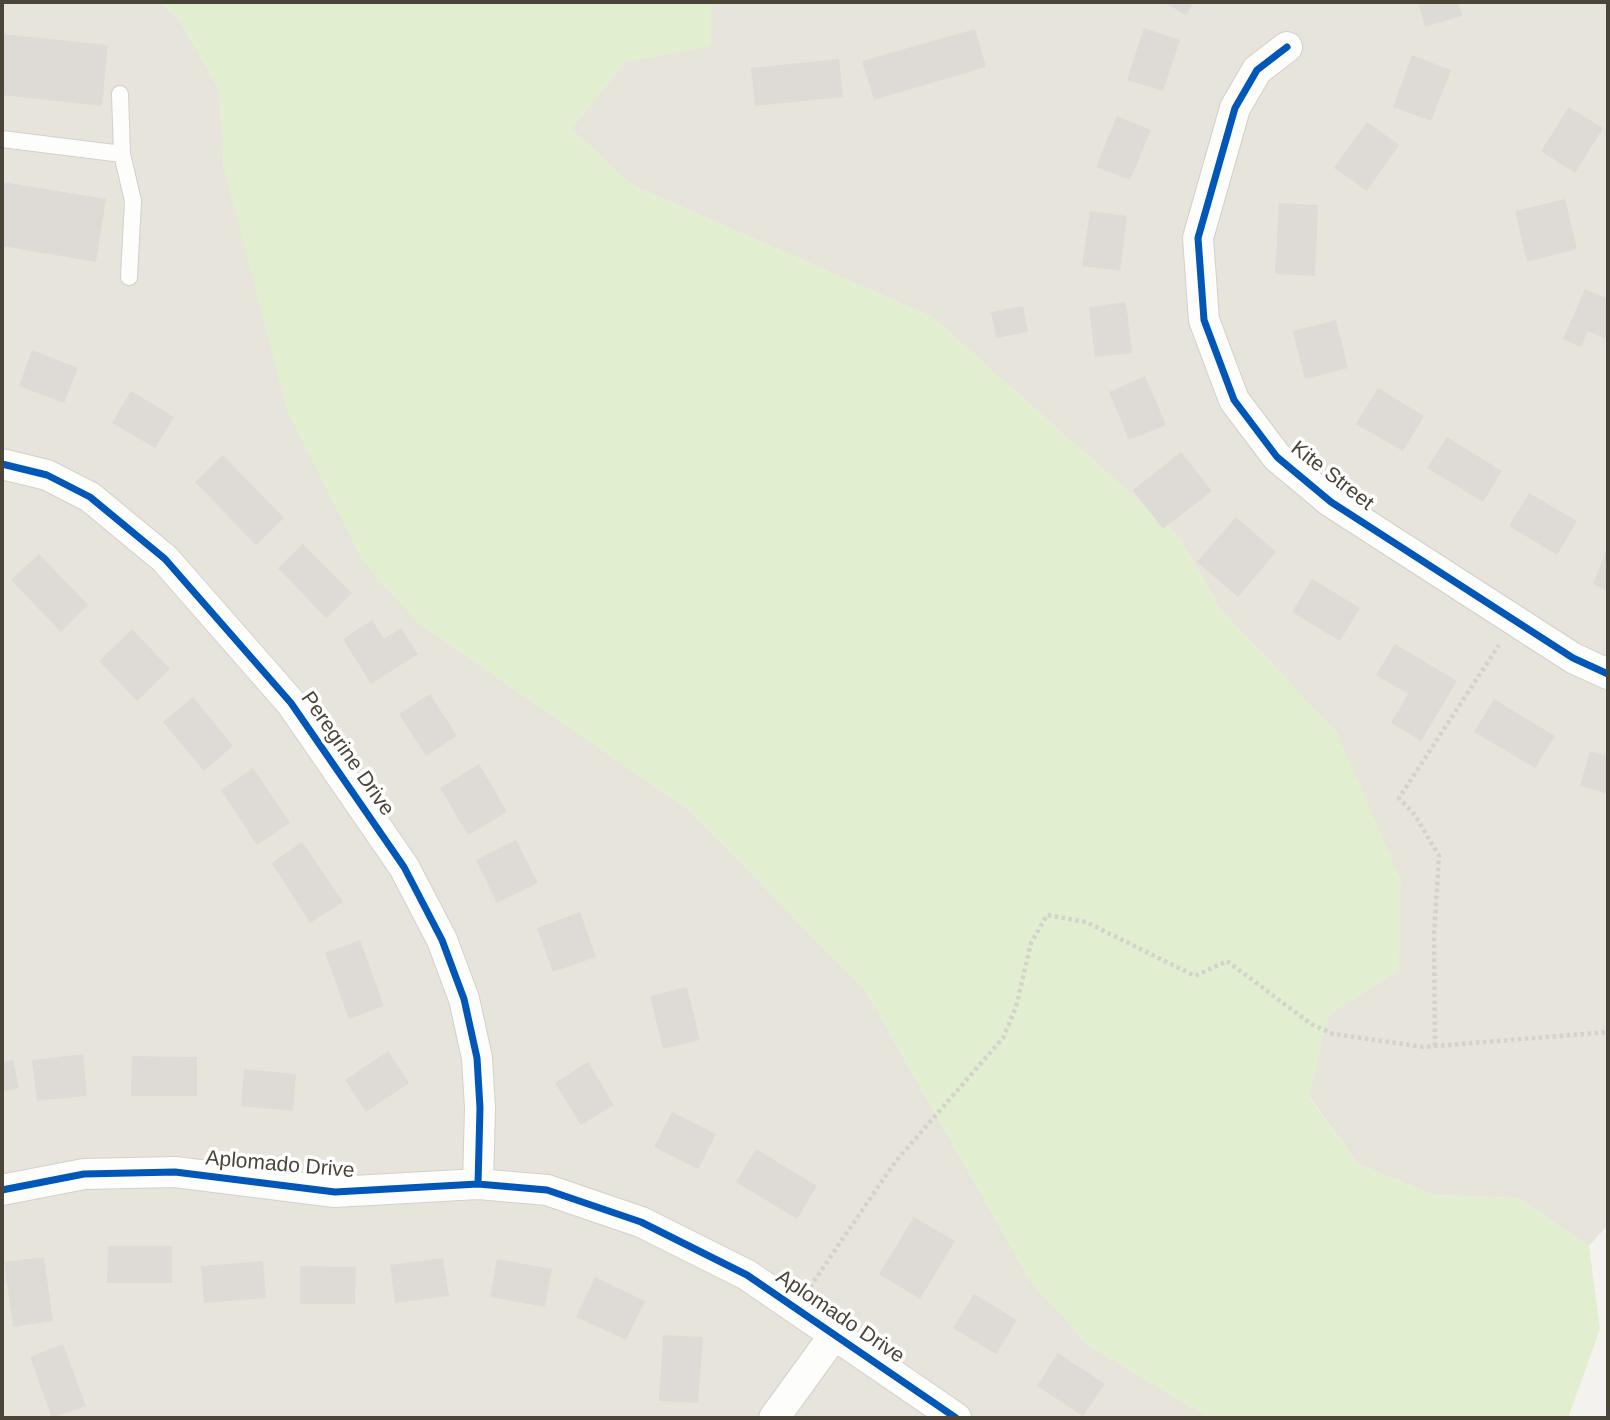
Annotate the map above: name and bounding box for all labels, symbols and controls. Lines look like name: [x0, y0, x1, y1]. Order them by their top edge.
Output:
street label: Kite Street: [1286, 436, 1378, 516]
street label: Peregrine Drive: [295, 687, 399, 821]
street label: Aplomado Drive: [204, 1146, 356, 1184]
street label: Aplomado Drive: [771, 1265, 909, 1369]

